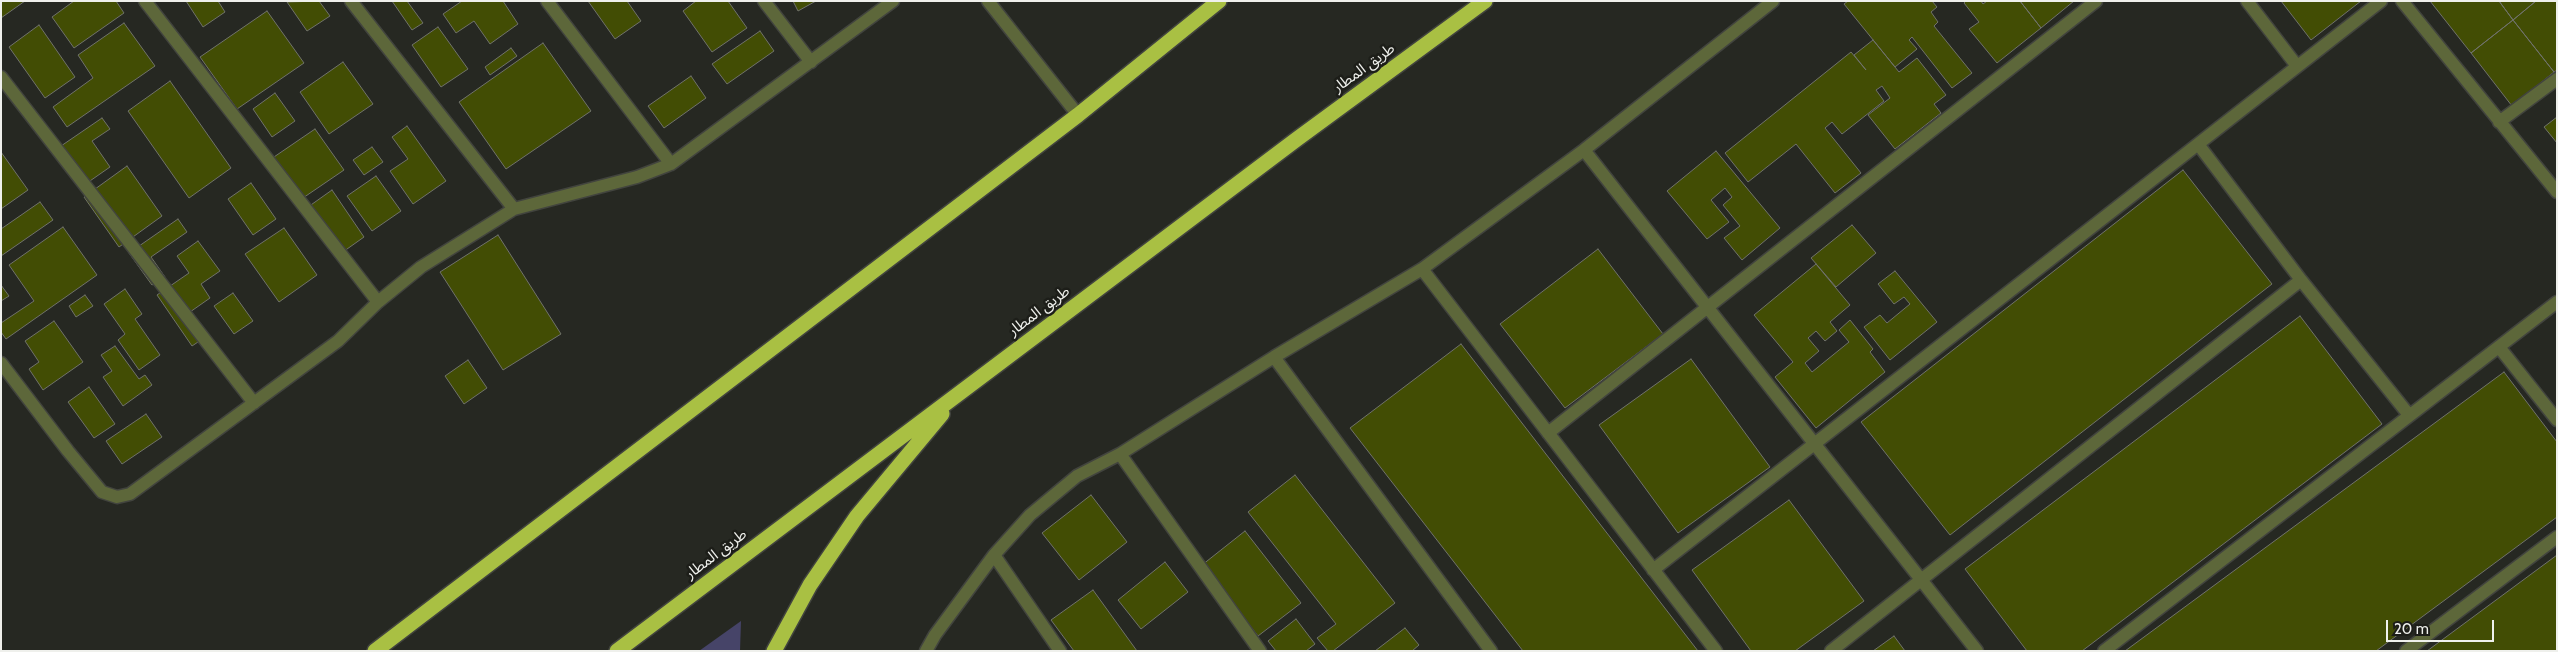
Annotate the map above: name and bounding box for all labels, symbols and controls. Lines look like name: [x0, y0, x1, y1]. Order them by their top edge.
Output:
street label: طريق المطار: [1329, 39, 1399, 97]
street label: طريق المطار: [1005, 282, 1073, 340]
street label: طريق المطار: [682, 525, 750, 583]
scale bar: [2388, 610, 2496, 642]
text: 20 m: [2394, 620, 2429, 638]

